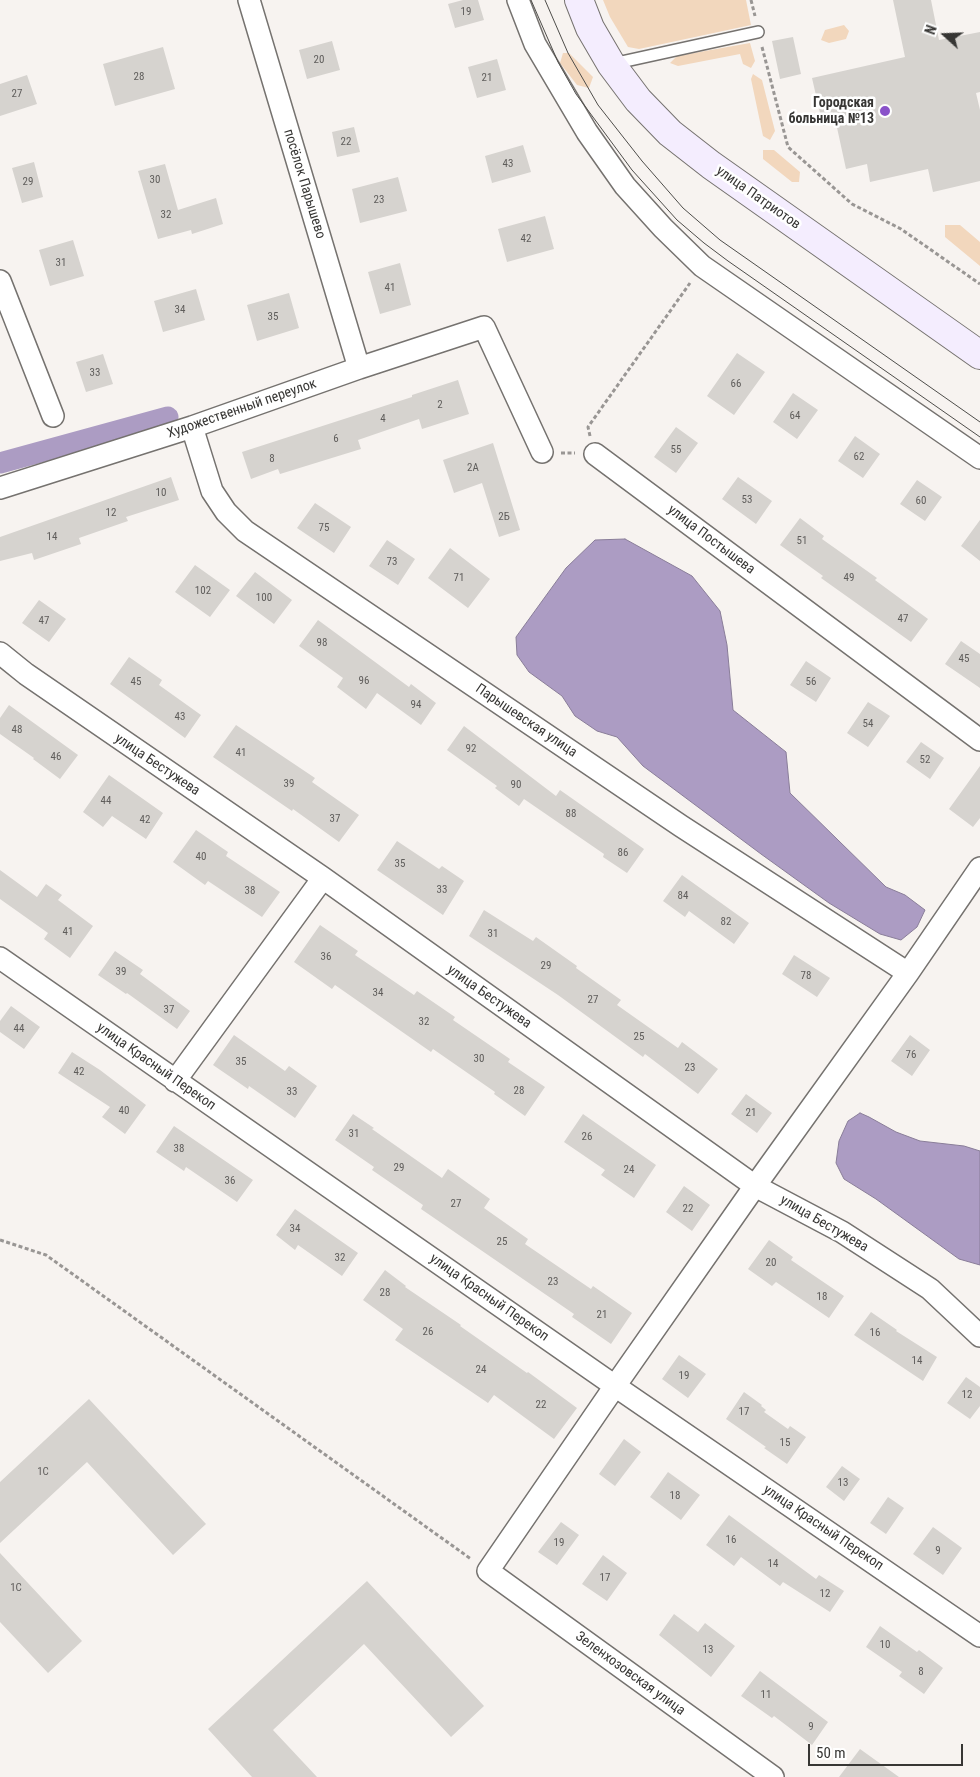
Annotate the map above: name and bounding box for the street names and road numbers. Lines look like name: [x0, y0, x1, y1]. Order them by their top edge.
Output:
street label: посёлок Парышево: [279, 127, 329, 241]
street label: улица Патриотов: [713, 163, 803, 233]
street label: Художественный переулок: [165, 376, 319, 442]
street label: улица Постышева: [664, 502, 758, 578]
street label: Парышевская улица: [472, 681, 580, 761]
street label: улица Бестужева: [111, 730, 203, 800]
street label: улица Бестужева: [444, 962, 534, 1032]
street label: улица Красный Перекоп: [93, 1020, 219, 1114]
street label: улица Бестужева: [777, 1192, 871, 1256]
street label: улица Красный Перекоп: [426, 1251, 552, 1345]
street label: улица Красный Перекоп: [760, 1482, 886, 1574]
street label: Зеленхозовская улица: [572, 1628, 688, 1720]

